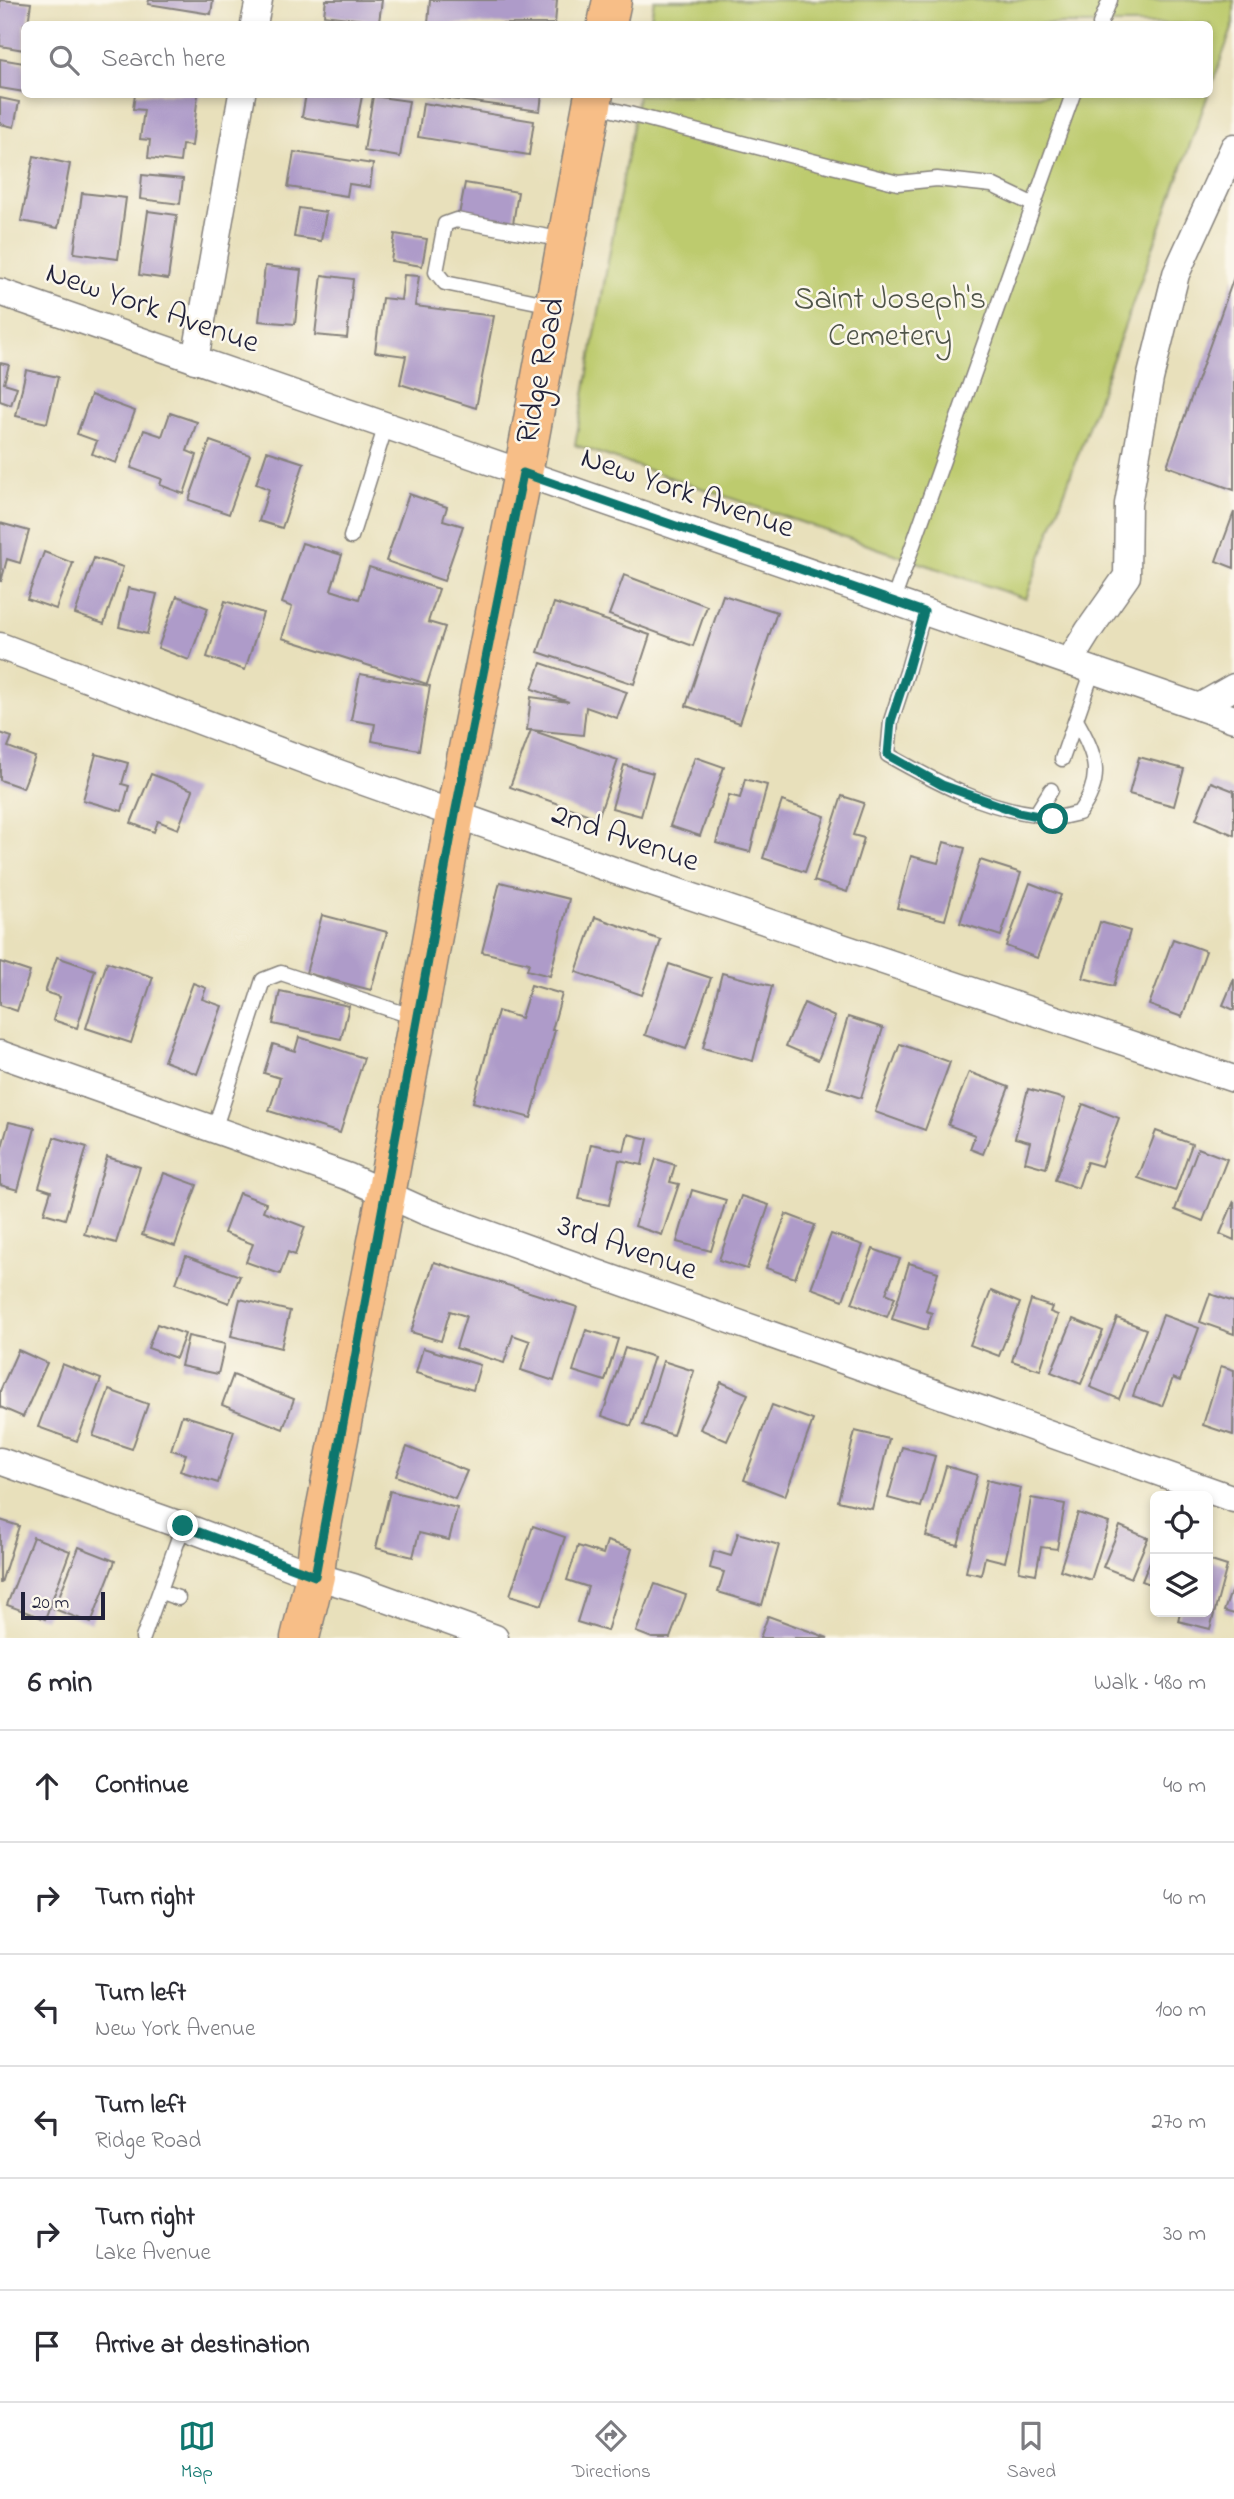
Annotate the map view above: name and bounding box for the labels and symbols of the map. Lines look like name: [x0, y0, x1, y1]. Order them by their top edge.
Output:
street label: New York Avenue: [39, 250, 266, 368]
park label: Saint Joseph's Cemetery: [794, 277, 986, 361]
street label: Ridge Road: [505, 294, 579, 448]
street label: New York Avenue: [574, 435, 801, 553]
street label: 2nd Avenue: [545, 792, 706, 886]
route start: [1037, 803, 1068, 834]
street label: 3rd Avenue: [551, 1203, 704, 1295]
route end: [167, 1510, 198, 1541]
scale bar: [21, 1589, 105, 1621]

